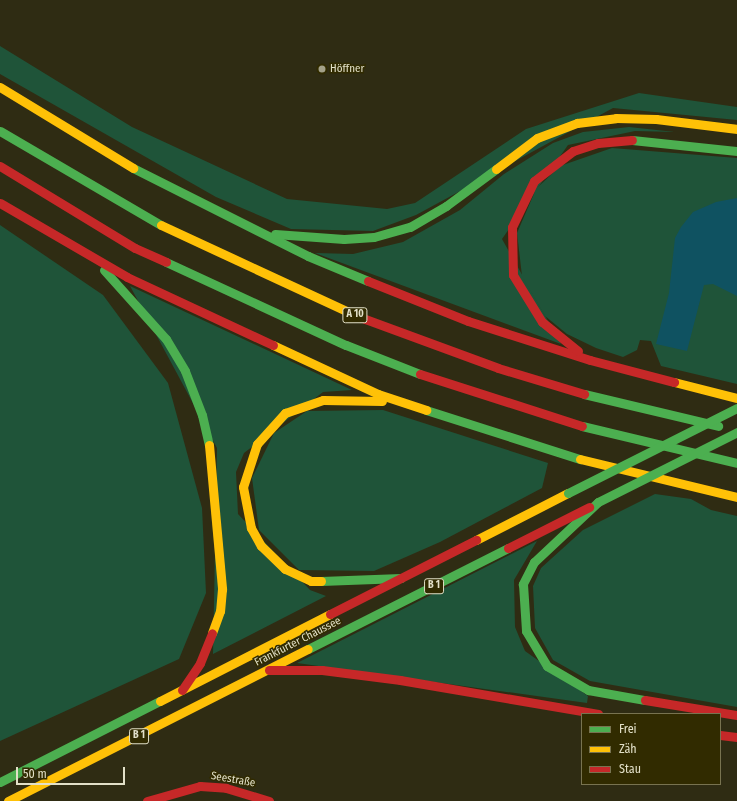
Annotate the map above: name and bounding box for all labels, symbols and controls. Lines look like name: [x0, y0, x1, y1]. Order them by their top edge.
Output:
place label: Höffner: [330, 62, 364, 76]
marker: Höffner: [317, 64, 327, 74]
road number: A 10: [342, 307, 368, 323]
road number: B 1: [424, 578, 444, 594]
street label: Frankfurter Chaussee: [253, 615, 343, 669]
legend: [581, 713, 721, 785]
text: Frei: [619, 722, 637, 736]
road number: B 1: [129, 728, 149, 744]
text: Zäh: [619, 742, 637, 756]
scale bar: [18, 759, 127, 785]
text: Stau: [619, 762, 641, 776]
text: 50 m: [23, 767, 47, 781]
street label: Seestraße: [210, 770, 256, 790]

